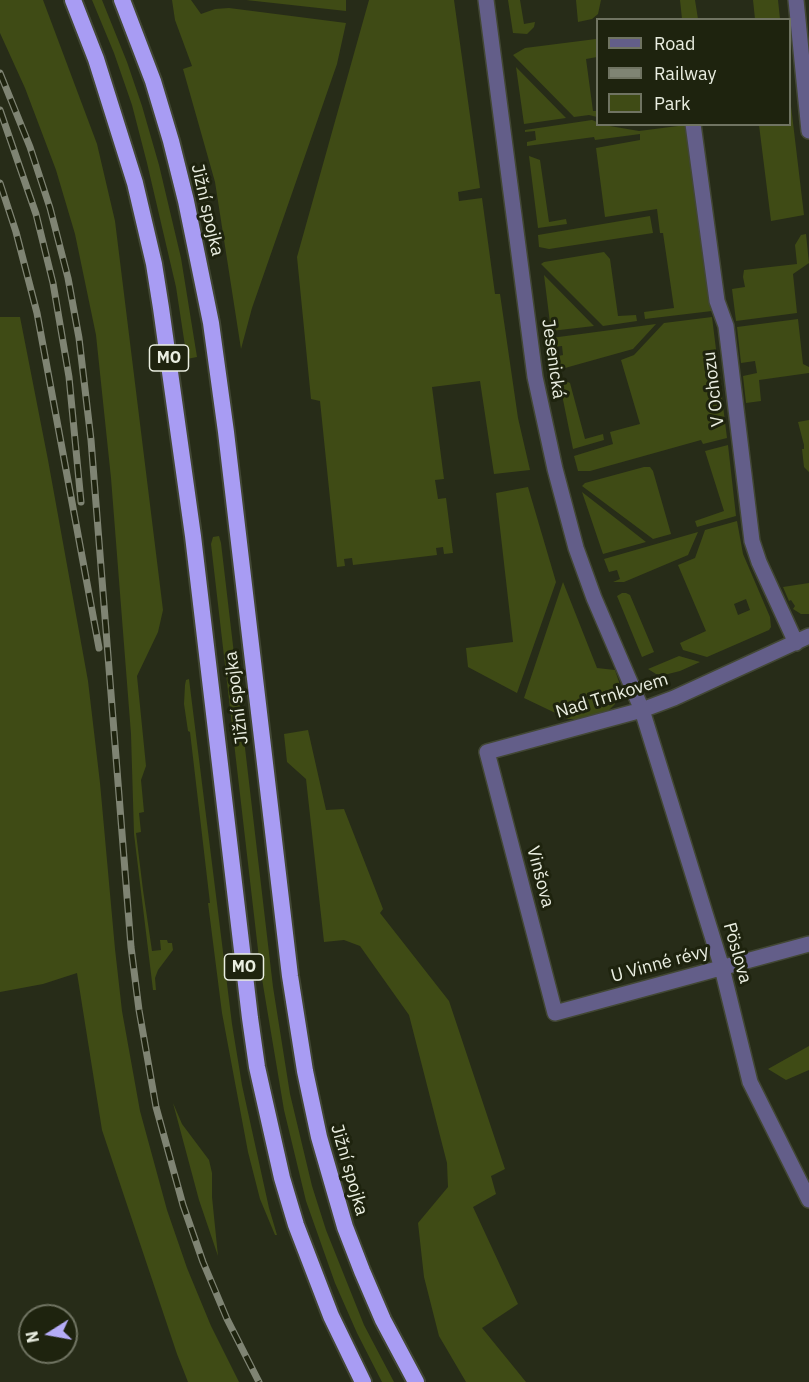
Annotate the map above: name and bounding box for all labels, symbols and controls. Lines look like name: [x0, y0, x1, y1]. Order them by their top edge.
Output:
legend: [596, 18, 791, 126]
text: Road: [654, 32, 695, 55]
text: Railway: [654, 62, 716, 85]
text: Park: [654, 92, 690, 115]
street label: Jižní spojka: [186, 162, 228, 258]
street label: Jesenická: [537, 318, 569, 400]
road number: MO: [150, 345, 188, 371]
street label: V Ochozu: [699, 350, 729, 428]
street label: Jižní spojka: [221, 650, 253, 746]
street label: Nad Trnkovem: [553, 669, 671, 723]
street label: Vinšova: [521, 844, 559, 910]
street label: Pöslova: [718, 920, 756, 986]
street label: U Vinné révy: [609, 941, 711, 987]
road number: MO: [224, 954, 264, 980]
street label: Jižní spojka: [326, 1122, 372, 1218]
north arrow: [18, 1304, 78, 1364]
text: N: [21, 1329, 43, 1345]

